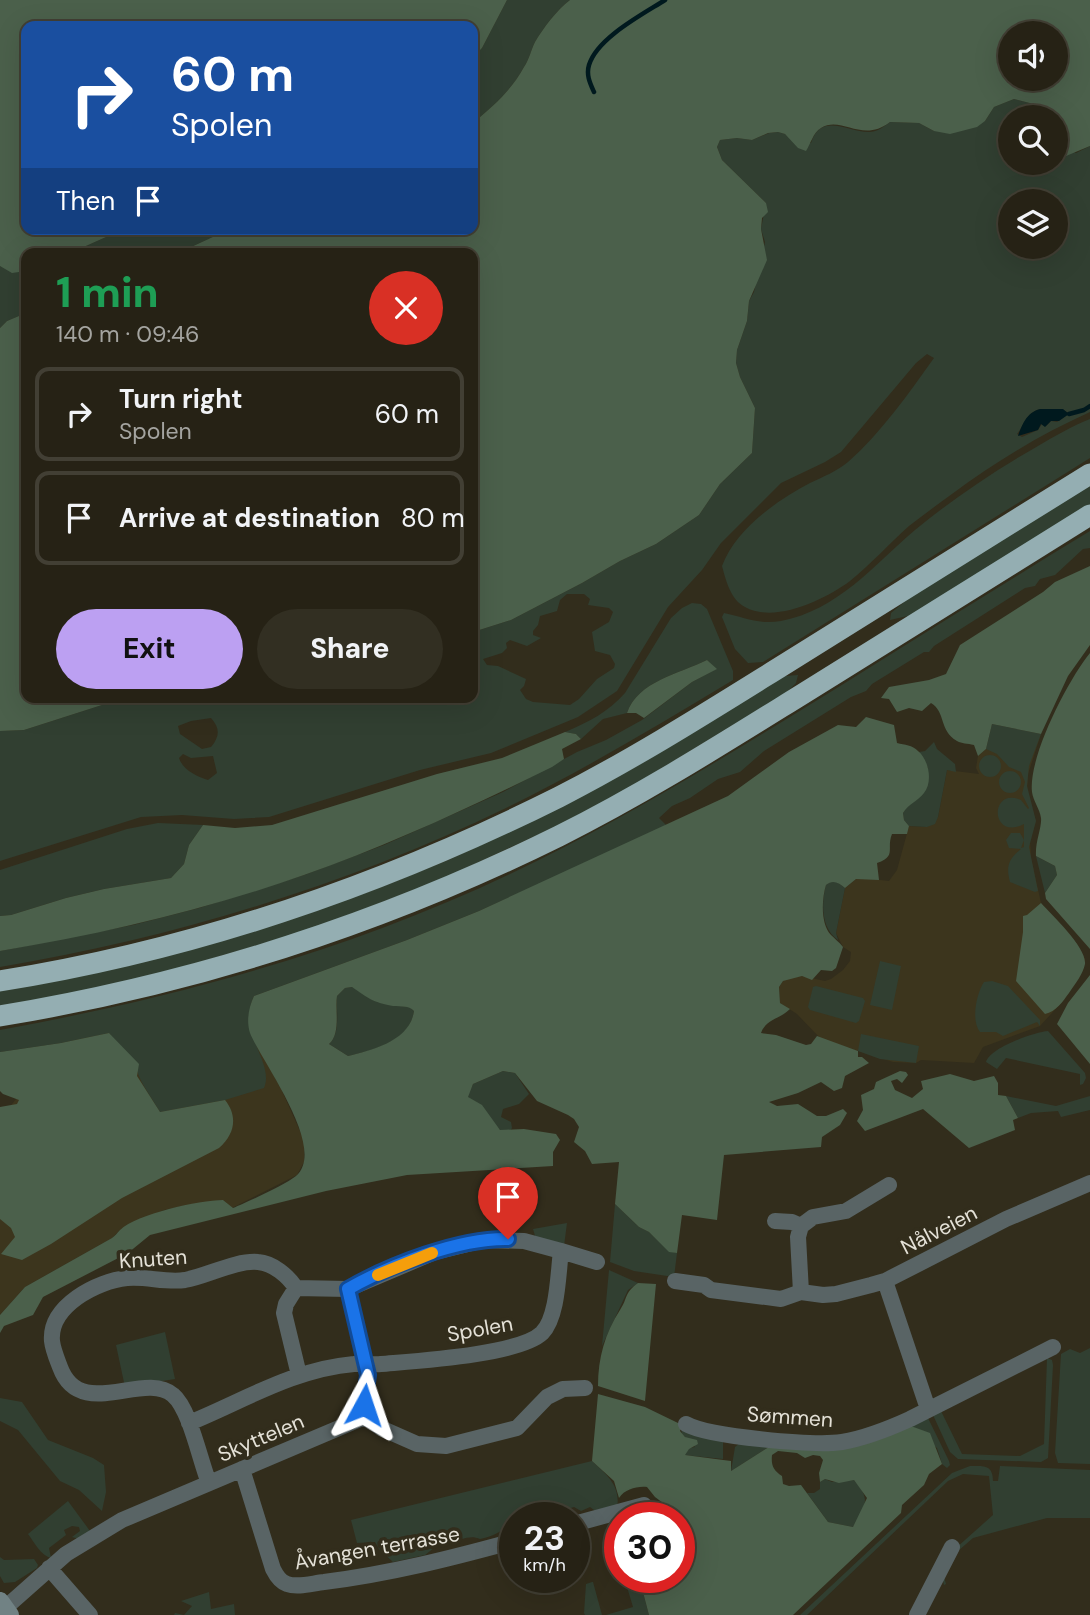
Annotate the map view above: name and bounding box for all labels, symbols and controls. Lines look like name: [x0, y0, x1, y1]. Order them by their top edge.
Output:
map controls: [998, 21, 1068, 259]
button: sound: [998, 21, 1068, 91]
text: 60 m: [171, 42, 294, 106]
icon: right: [56, 49, 147, 140]
text: Spolen: [171, 104, 272, 146]
button: search: [998, 105, 1068, 175]
icon: arrive: [129, 182, 167, 220]
text: Then: [56, 184, 115, 218]
button: layers: [998, 189, 1068, 259]
text: 1 min: [56, 265, 159, 320]
button: close: [369, 271, 443, 345]
text: 140 m · 09:46: [56, 319, 200, 349]
text: Turn right: [119, 382, 243, 416]
icon: right: [60, 395, 98, 433]
text: 60 m: [375, 397, 439, 431]
text: Spolen: [119, 416, 192, 446]
icon: arrive: [60, 499, 98, 537]
text: Arrive at destination: [119, 501, 380, 535]
text: 80 m: [401, 501, 465, 535]
button: Exit: [56, 609, 243, 689]
button: Share: [257, 609, 443, 689]
pin: [478, 1167, 538, 1239]
icon: arrive: [489, 1178, 527, 1216]
street label: Nålveien: [896, 1199, 982, 1261]
street label: Knuten: [118, 1243, 188, 1275]
street label: Spolen: [445, 1309, 515, 1349]
position arrow: [327, 1368, 401, 1442]
street label: Sømmen: [746, 1400, 834, 1434]
street label: Skyttelen: [214, 1407, 308, 1469]
speed limit sign: 30: [604, 1502, 695, 1593]
text: 23: [524, 1515, 565, 1561]
street label: Åvangen terrasse: [292, 1520, 462, 1576]
text: km/h: [523, 1553, 566, 1577]

